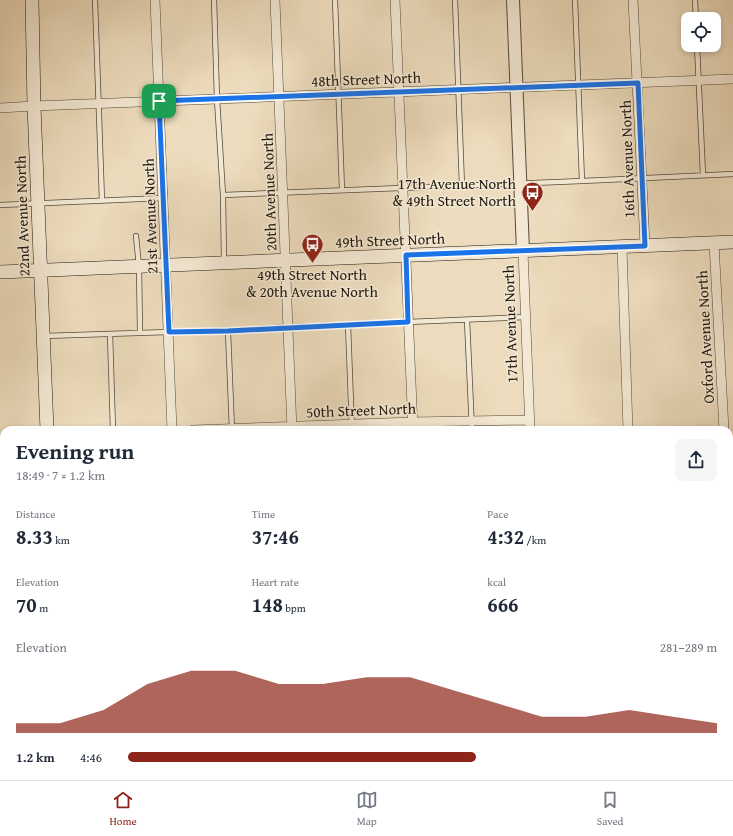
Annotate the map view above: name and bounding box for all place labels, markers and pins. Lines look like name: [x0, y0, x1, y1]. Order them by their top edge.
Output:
pin: [142, 84, 176, 118]
place label: 17th Avenue North & 49th Street North: [392, 173, 517, 211]
bus stop icon: 17th Avenue North & 49th Street North: [519, 179, 545, 212]
bus stop icon: 49th Street North & 20th Avenue North: [299, 232, 325, 265]
place label: 49th Street North & 20th Avenue North: [246, 264, 378, 302]

